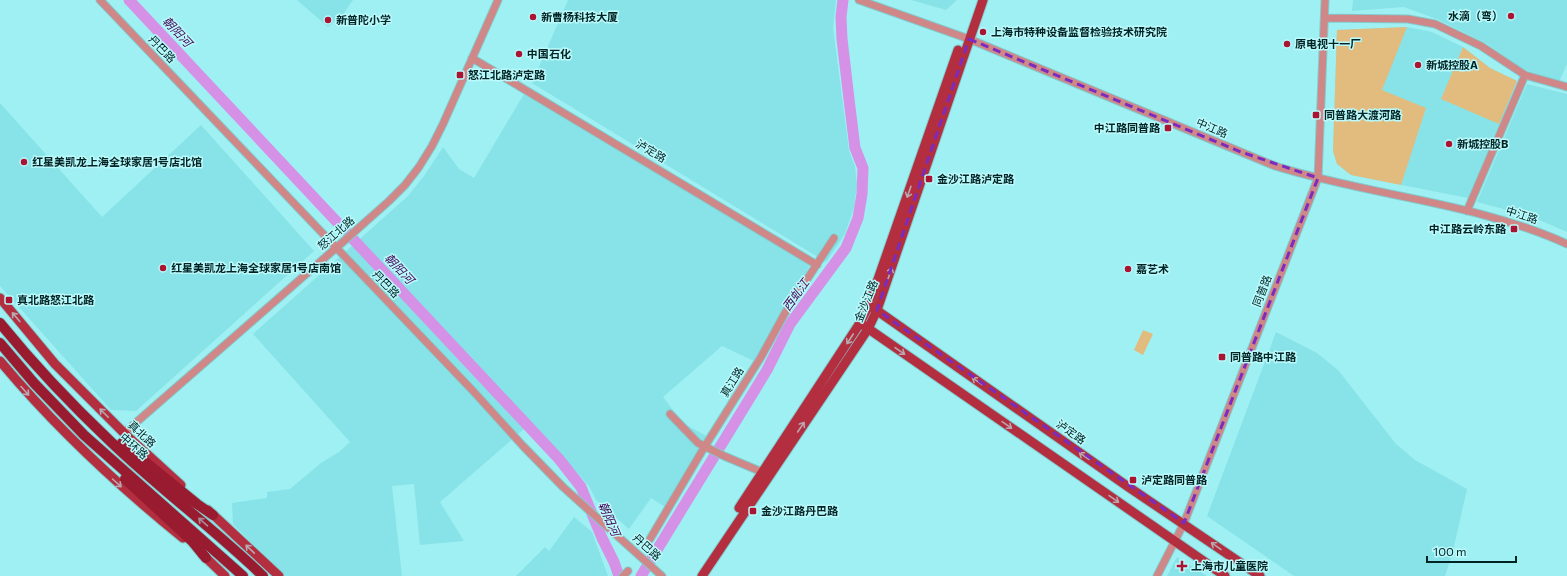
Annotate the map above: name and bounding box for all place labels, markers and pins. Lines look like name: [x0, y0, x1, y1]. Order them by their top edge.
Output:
place label: 水滴（弯）: [1448, 9, 1503, 22]
place label: 新曹杨科技大厦: [541, 10, 618, 23]
marker: 水滴（弯）: [1506, 11, 1516, 21]
marker: 新曹杨科技大厦: [528, 12, 538, 22]
place label: 新普陀小学: [336, 13, 391, 26]
marker: 新普陀小学: [323, 15, 333, 25]
place label: 上海市特种设备监督检验技术研究院: [991, 25, 1167, 38]
marker: 上海市特种设备监督检验技术研究院: [978, 27, 988, 37]
place label: 原电视十一厂: [1295, 37, 1361, 50]
marker: 原电视十一厂: [1282, 39, 1292, 49]
place label: 中国石化: [527, 47, 571, 60]
marker: 中国石化: [514, 49, 524, 59]
place label: 新城控股A: [1426, 58, 1478, 71]
marker: 新城控股A: [1413, 60, 1423, 70]
place label: 怒江北路泸定路: [468, 68, 546, 81]
marker: 怒江北路泸定路: [455, 70, 465, 80]
place label: 同普路大渡河路: [1324, 108, 1402, 121]
marker: 同普路大渡河路: [1311, 110, 1321, 120]
place label: 中江路同普路: [1094, 121, 1161, 134]
marker: 中江路同普路: [1163, 123, 1173, 133]
place label: 新城控股B: [1457, 137, 1508, 150]
marker: 新城控股B: [1444, 139, 1454, 149]
place label: 红星美凯龙上海全球家居1号店北馆: [32, 155, 202, 168]
marker: 红星美凯龙上海全球家居1号店北馆: [19, 157, 29, 167]
place label: 金沙江路泸定路: [937, 172, 1015, 185]
marker: 金沙江路泸定路: [924, 174, 934, 184]
place label: 中江路云岭东路: [1429, 222, 1507, 235]
marker: 中江路云岭东路: [1509, 224, 1519, 234]
place label: 红星美凯龙上海全球家居1号店南馆: [171, 261, 341, 274]
place label: 嘉艺术: [1136, 262, 1169, 275]
marker: 红星美凯龙上海全球家居1号店南馆: [158, 263, 168, 273]
marker: 嘉艺术: [1123, 264, 1133, 274]
place label: 真北路怒江北路: [17, 293, 95, 306]
marker: 真北路怒江北路: [4, 295, 14, 305]
place label: 同普路中江路: [1230, 350, 1297, 363]
marker: 同普路中江路: [1217, 352, 1227, 362]
place label: 泸定路同普路: [1141, 473, 1208, 486]
marker: 泸定路同普路: [1128, 475, 1138, 485]
place label: 金沙江路丹巴路: [761, 504, 839, 517]
marker: 金沙江路丹巴路: [748, 506, 758, 516]
place label: 上海市儿童医院: [1191, 559, 1268, 572]
marker: 上海市儿童医院: [1176, 560, 1188, 572]

